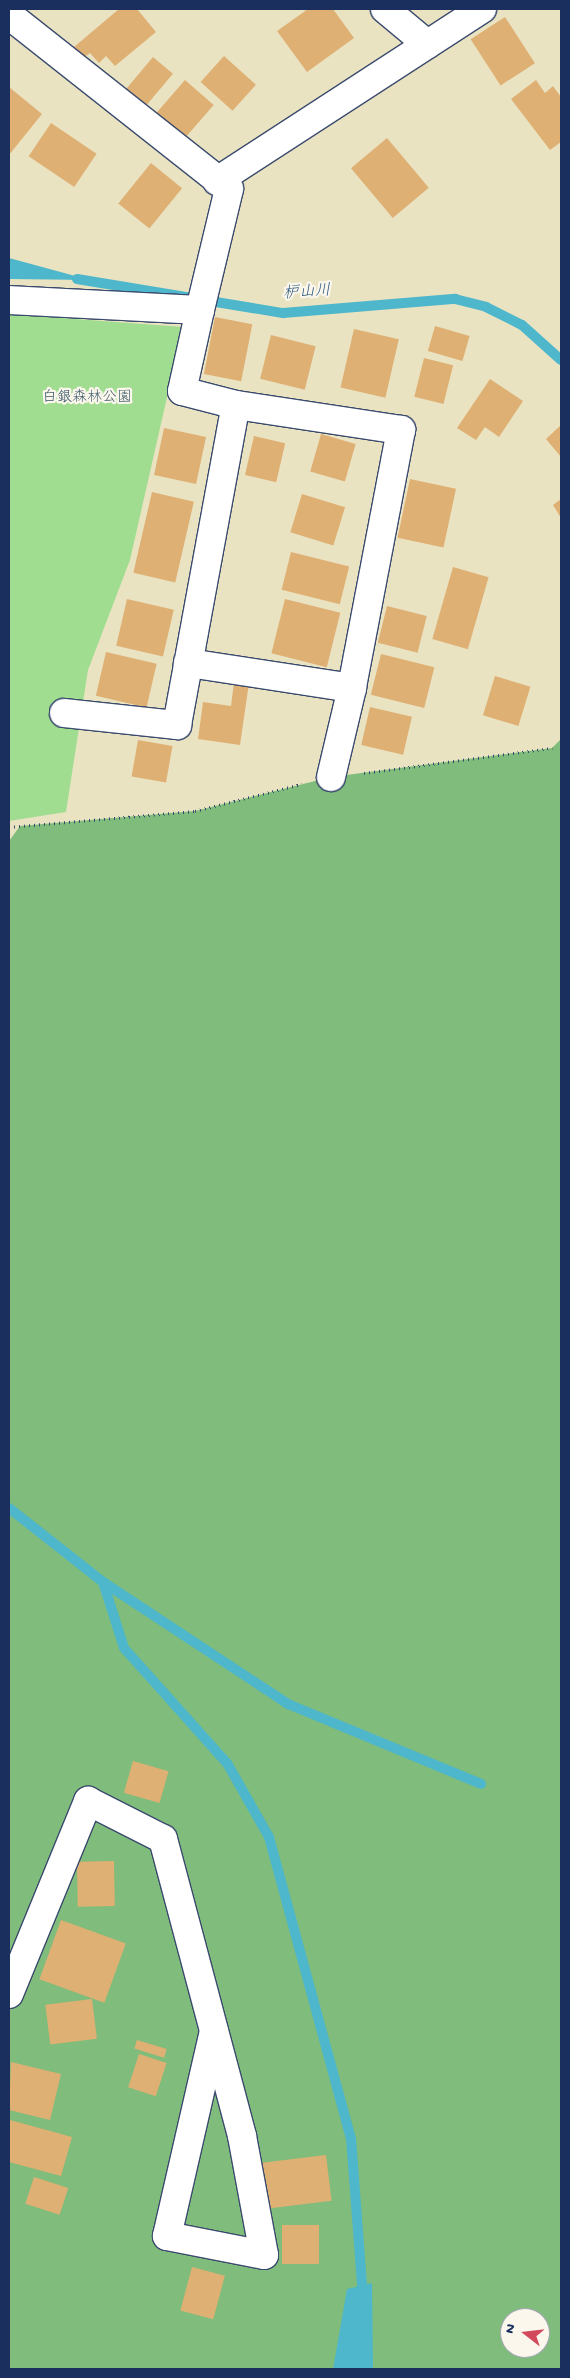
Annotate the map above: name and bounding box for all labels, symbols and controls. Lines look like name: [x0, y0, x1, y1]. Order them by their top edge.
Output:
water label: 枦山川: [282, 283, 332, 305]
park label: 白銀森林公園: [42, 390, 132, 408]
north arrow: [500, 2308, 550, 2358]
text: N: [502, 2322, 520, 2336]

